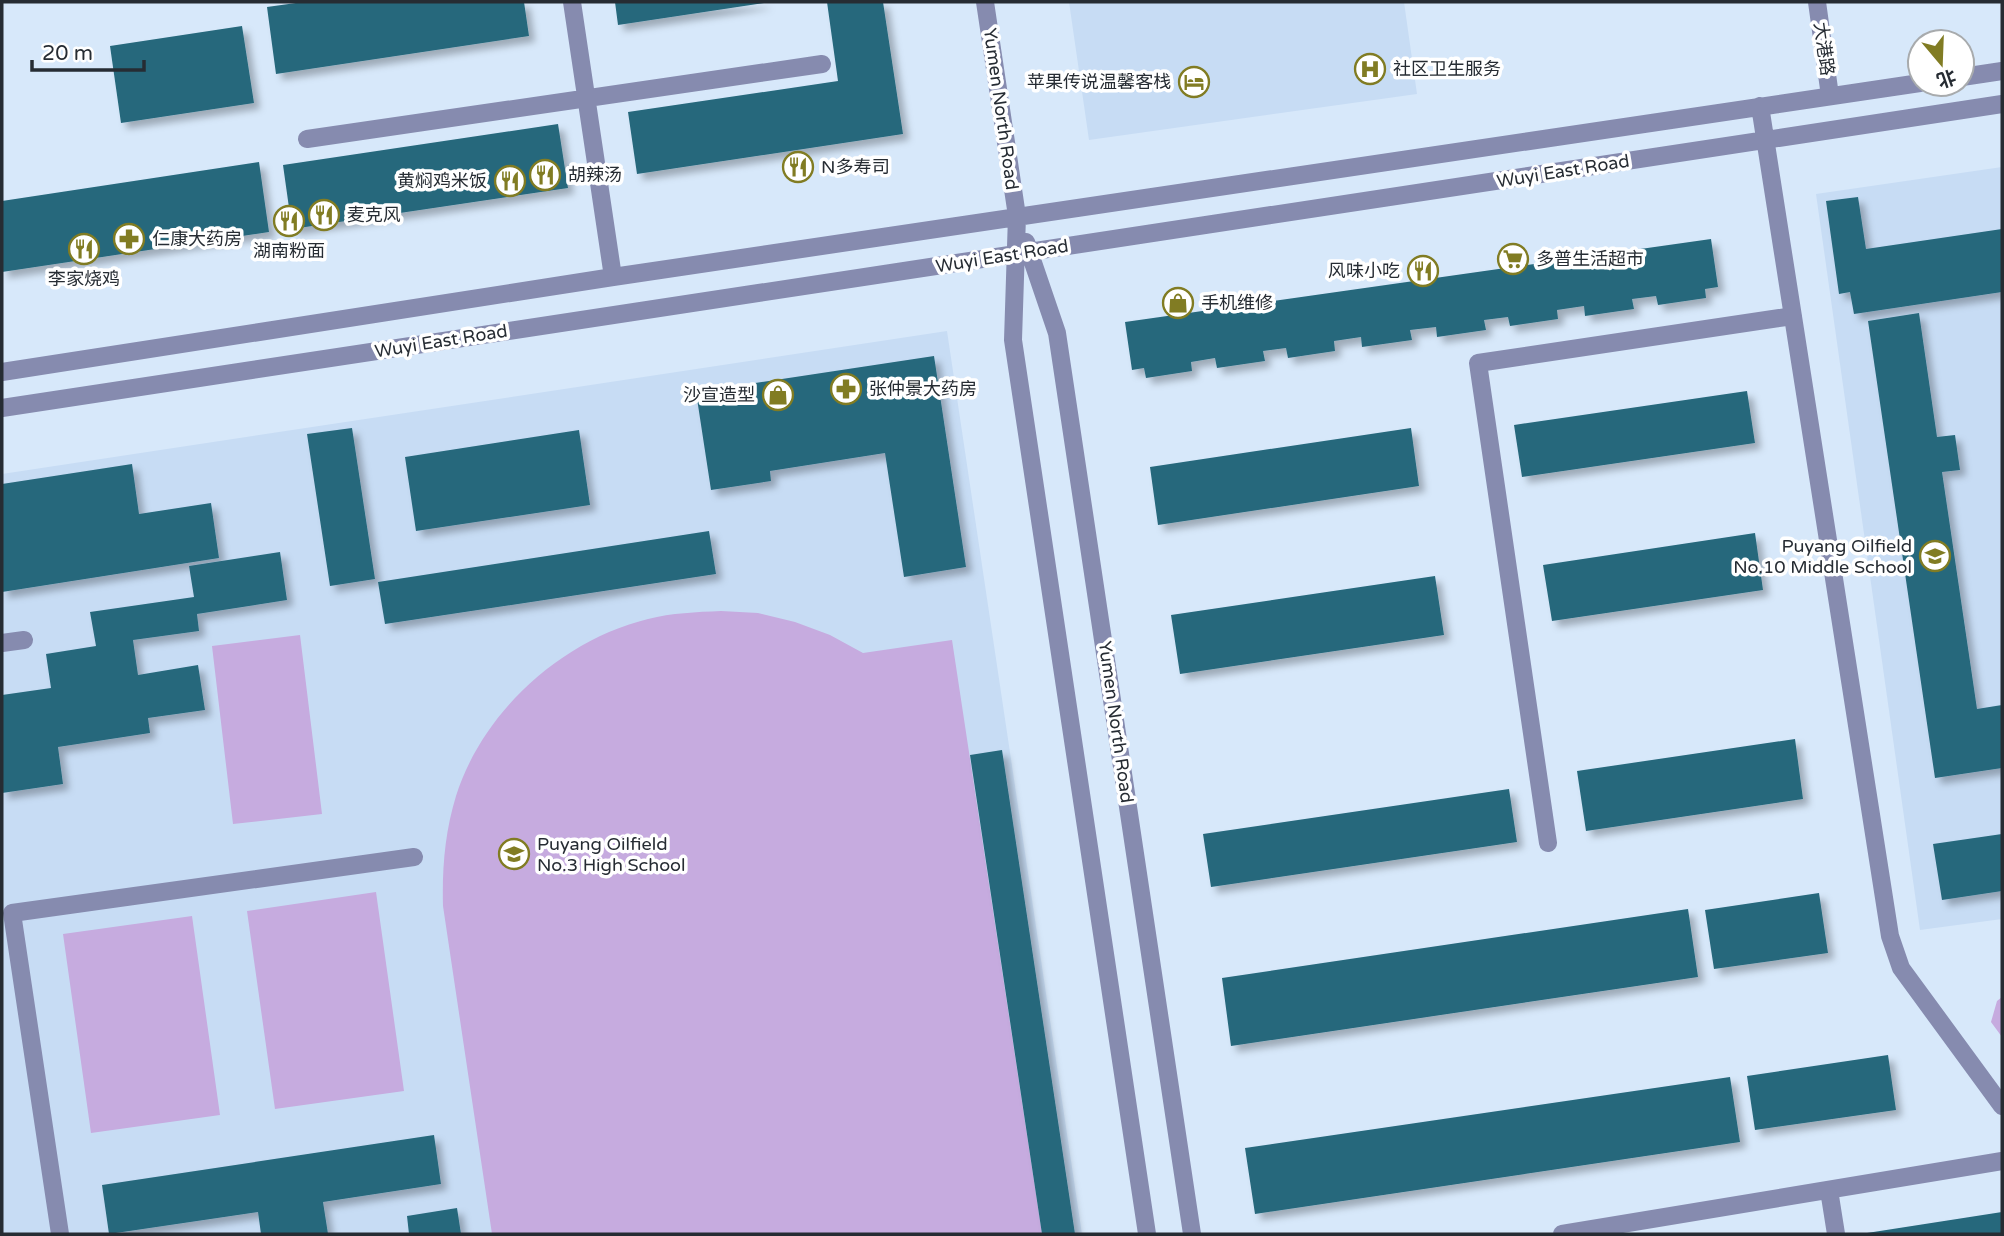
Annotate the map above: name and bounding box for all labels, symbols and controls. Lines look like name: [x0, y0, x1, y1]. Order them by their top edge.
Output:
street label: 大港路: [1809, 21, 1839, 77]
street label: Yumen North Road: [979, 27, 1023, 191]
scale bar: [32, 28, 144, 72]
north arrow: [1906, 28, 1976, 98]
text: 20 m: [42, 41, 93, 66]
hospital icon: 社区卫生服务: [1353, 52, 1387, 86]
place label: 社区卫生服务: [1393, 58, 1501, 80]
hotel icon: 苹果传说温馨客栈: [1177, 65, 1211, 99]
text: 北: [1934, 65, 1959, 92]
place label: 苹果传说温馨客栈: [1027, 71, 1171, 93]
restaurant icon: N多寿司: [781, 150, 815, 184]
street label: Wuyi East Road: [1495, 150, 1631, 192]
place label: N多寿司: [821, 156, 889, 178]
restaurant icon: 胡辣汤: [528, 158, 562, 192]
restaurant icon: 黄焖鸡米饭: [493, 164, 527, 198]
place label: 胡辣汤: [568, 164, 622, 186]
place label: 黄焖鸡米饭: [397, 170, 487, 192]
restaurant icon: 麦克风: [307, 198, 341, 232]
restaurant icon: 湖南粉面: [272, 204, 306, 238]
place label: 麦克风: [347, 204, 401, 226]
pharmacy icon: 仁康大药房: [112, 222, 146, 256]
place label: 仁康大药房: [152, 228, 242, 250]
restaurant icon: 李家烧鸡: [67, 232, 101, 266]
street label: Wuyi East Road: [934, 235, 1070, 277]
place label: 湖南粉面: [253, 240, 325, 262]
supermarket icon: 多普生活超市: [1496, 242, 1530, 276]
place label: 多普生活超市: [1536, 248, 1644, 270]
restaurant icon: 风味小吃: [1406, 254, 1440, 288]
place label: 风味小吃: [1328, 260, 1400, 282]
place label: 李家烧鸡: [48, 268, 120, 290]
shop icon: 手机维修: [1161, 286, 1195, 320]
place label: 手机维修: [1201, 292, 1273, 314]
street label: Wuyi East Road: [373, 320, 509, 362]
pharmacy icon: 张仲景大药房: [829, 372, 863, 406]
shop icon: 沙宣造型: [761, 378, 795, 412]
place label: 张仲景大药房: [869, 378, 977, 400]
place label: 沙宣造型: [683, 384, 755, 406]
place label: Puyang Oilfield No.10 Middle School: [1733, 535, 1912, 578]
school or university icon: Puyang Oilfield No.10 Middle School: [1918, 539, 1952, 573]
street label: Yumen North Road: [1094, 640, 1138, 804]
place label: Puyang Oilfield No.3 High School: [537, 833, 686, 876]
school or university icon: Puyang Oilfield No.3 High School: [497, 837, 531, 871]

